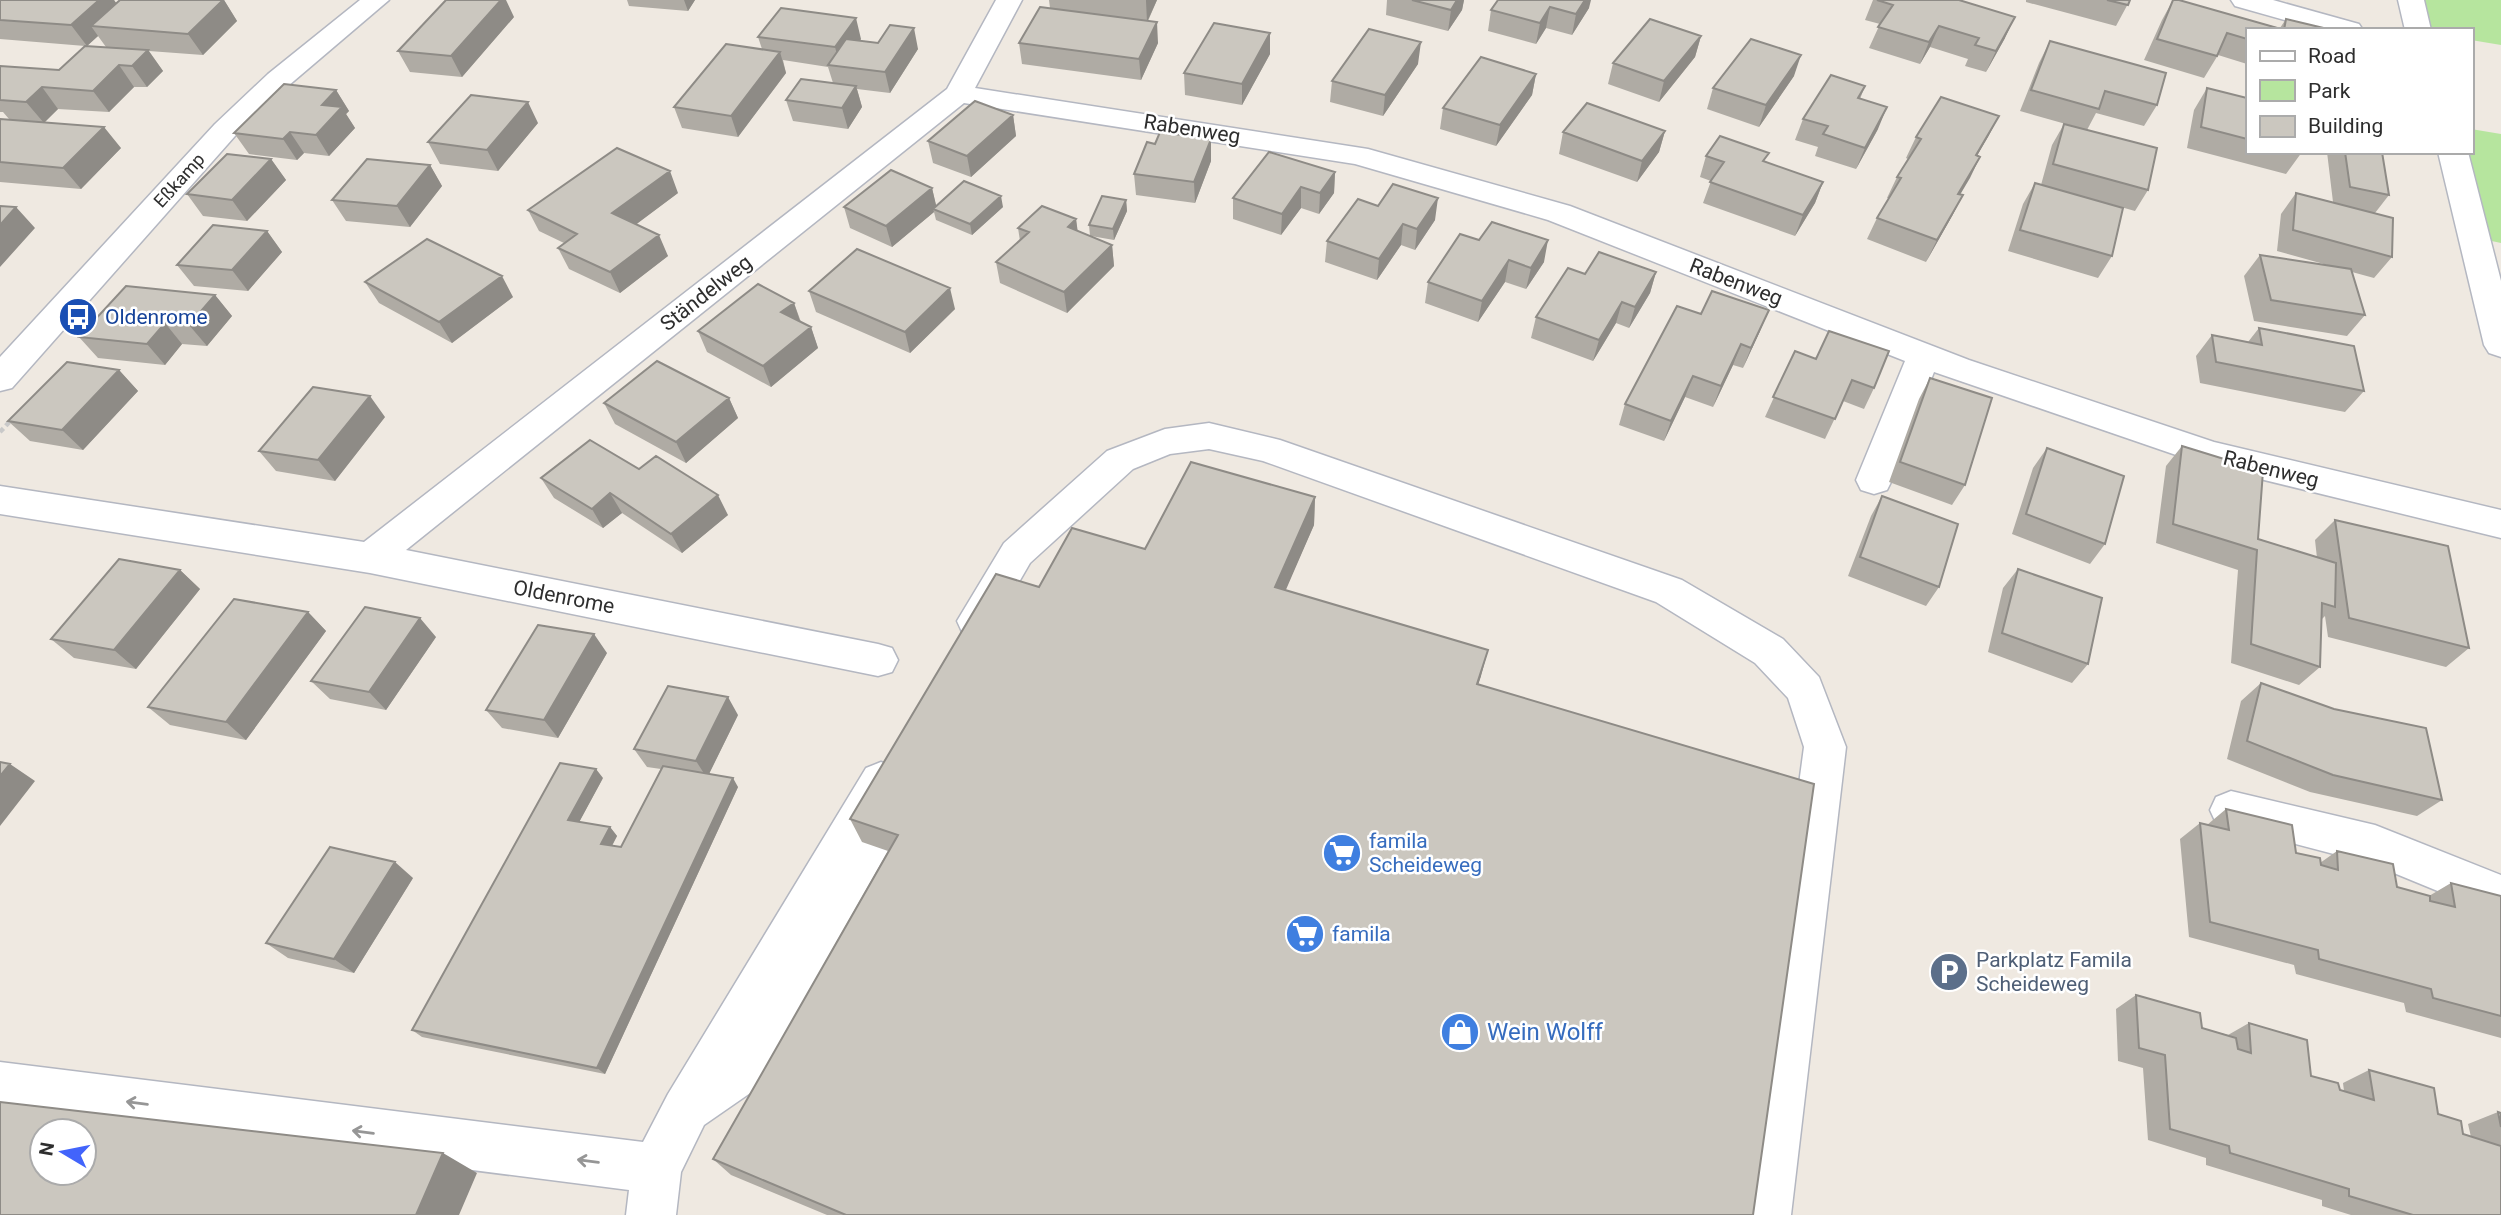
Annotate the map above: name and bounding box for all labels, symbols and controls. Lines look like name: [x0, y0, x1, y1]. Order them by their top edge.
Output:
legend: [2246, 28, 2473, 154]
text: Road: [2308, 44, 2356, 68]
text: Park: [2308, 79, 2351, 103]
street label: Rabenweg: [1142, 110, 1242, 148]
text: Building: [2308, 114, 2383, 138]
street label: Eßkamp: [149, 149, 209, 211]
street label: Ständelweg: [656, 250, 756, 336]
street label: Rabenweg: [1686, 253, 1786, 311]
bus stop icon: Oldenrome: [57, 296, 99, 338]
place label: Oldenrome: [105, 305, 208, 329]
street label: Rabenweg: [2221, 446, 2321, 492]
street label: Oldenrome: [511, 575, 617, 619]
place label: famila Scheideweg: [1369, 829, 1482, 877]
supermarket icon: famila Scheideweg: [1321, 832, 1363, 874]
supermarket icon: famila: [1284, 913, 1326, 955]
place label: famila: [1332, 922, 1391, 946]
place label: Parkplatz Famila Scheideweg: [1976, 948, 2132, 996]
parking icon: Parkplatz Famila Scheideweg: [1928, 951, 1970, 993]
shop icon: Wein Wolff: [1439, 1011, 1481, 1053]
place label: Wein Wolff: [1487, 1018, 1603, 1046]
one-way arrow: [126, 1096, 149, 1109]
north arrow: [28, 1117, 98, 1187]
one-way arrow: [352, 1125, 375, 1138]
text: N: [34, 1141, 59, 1158]
one-way arrow: [577, 1154, 600, 1167]

